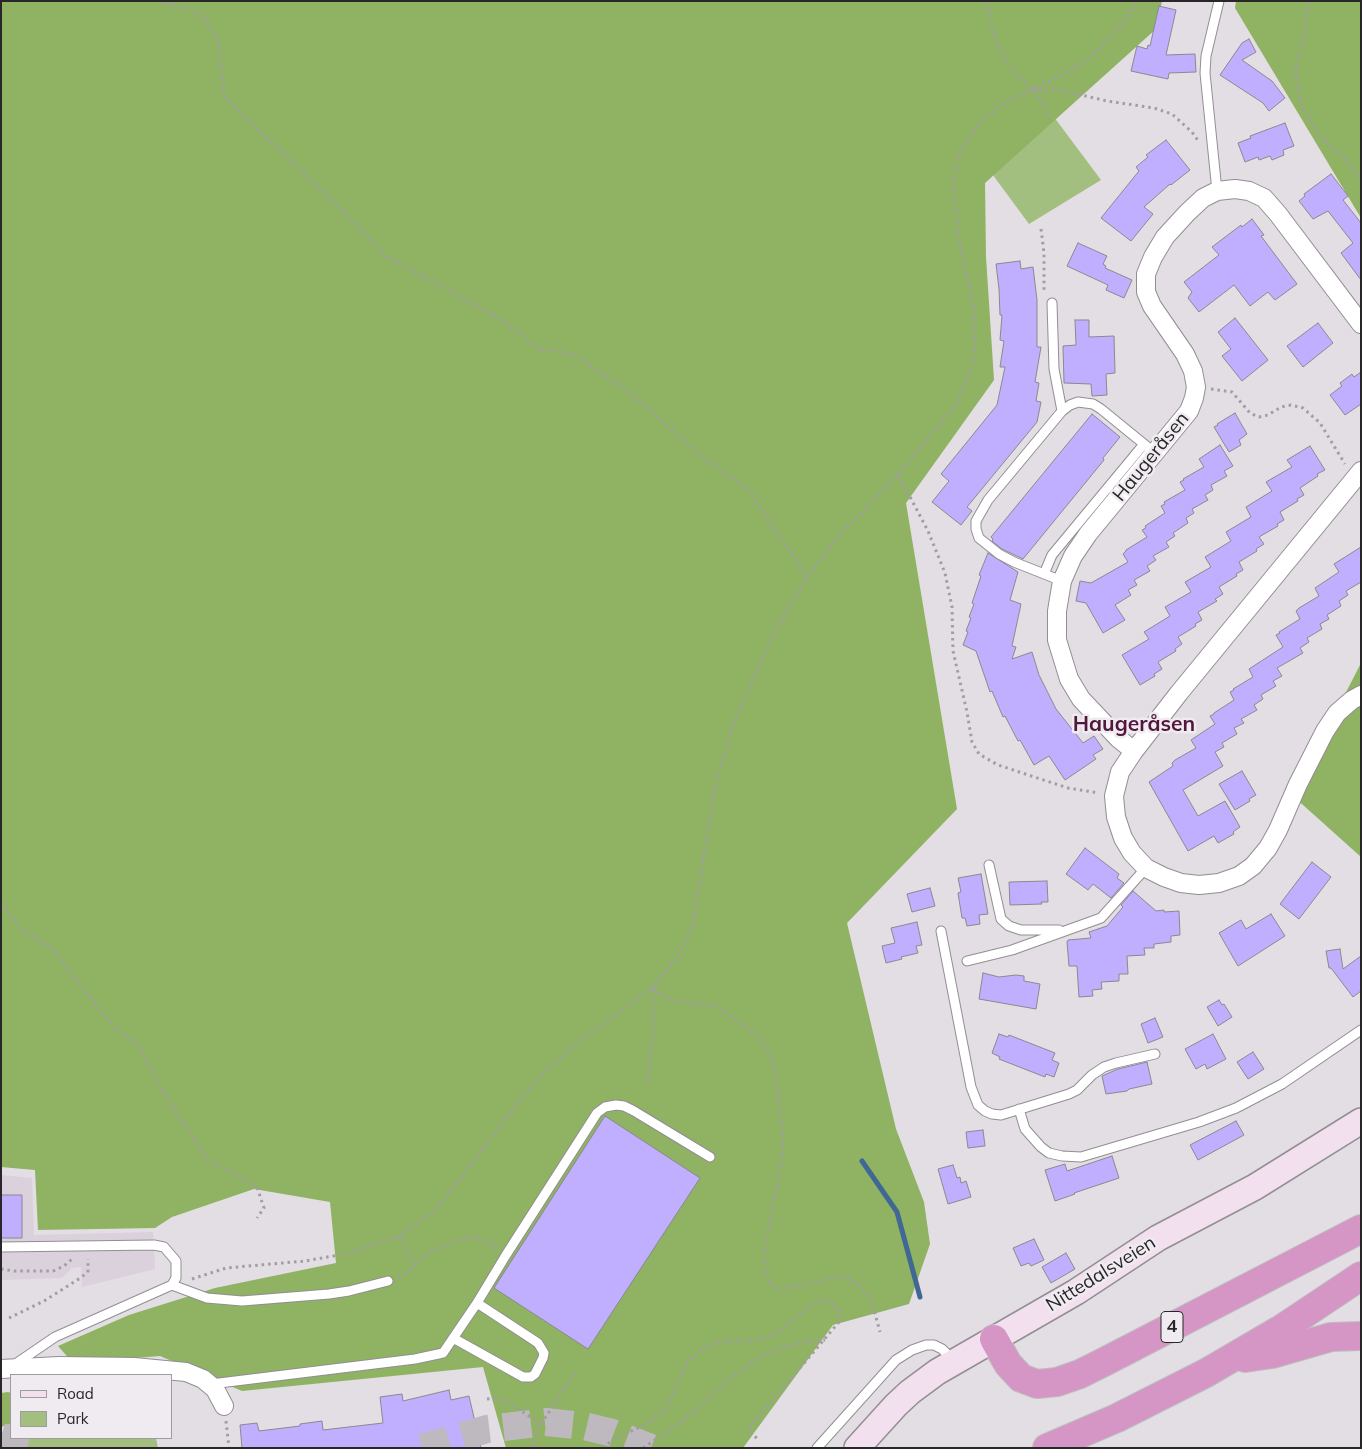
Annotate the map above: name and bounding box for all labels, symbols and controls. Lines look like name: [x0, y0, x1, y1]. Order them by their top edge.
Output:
street label: Haugeråsen: [1108, 408, 1194, 506]
district label: Haugeråsen: [1073, 712, 1195, 738]
street label: Nittedalsveien: [1042, 1231, 1160, 1317]
road number: 4: [1161, 1311, 1183, 1342]
legend: [10, 1374, 172, 1439]
text: Road: [57, 1384, 94, 1403]
text: Park: [57, 1409, 89, 1428]

